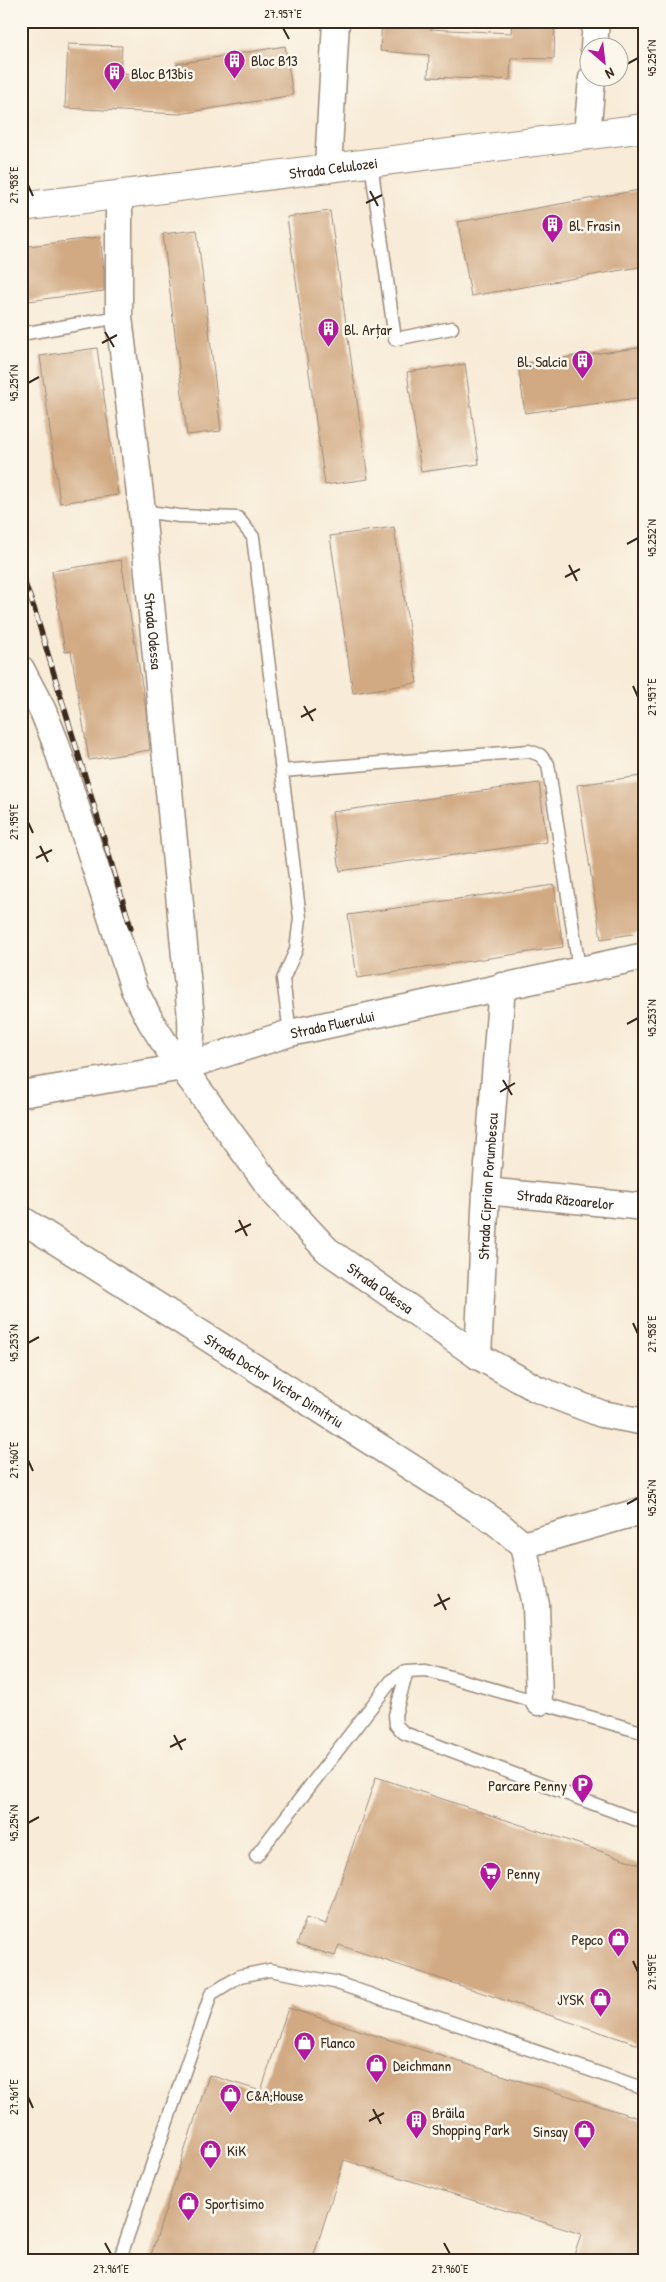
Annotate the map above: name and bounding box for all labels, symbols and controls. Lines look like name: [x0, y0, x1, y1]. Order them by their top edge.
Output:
text: 27.957°E: [264, 5, 303, 22]
north arrow: [578, 38, 628, 88]
text: 45.251°N: [643, 40, 660, 76]
building icon: Bloc B13: [223, 48, 247, 79]
place label: Bloc B13: [251, 50, 298, 71]
building icon: Bloc B13bis: [103, 61, 127, 92]
place label: Bloc B13bis: [131, 63, 193, 84]
text: N: [602, 64, 618, 84]
street label: Strada Celulozei: [288, 151, 379, 183]
text: 27.958°E: [5, 166, 22, 203]
building icon: Bl. Frasin: [541, 213, 565, 244]
place label: Bl. Frasin: [569, 215, 621, 236]
building icon: Bl. Arțar: [316, 317, 340, 348]
place label: Bl. Arțar: [344, 319, 392, 340]
building icon: Bl. Salcia: [571, 349, 595, 380]
place label: Bl. Salcia: [517, 351, 567, 372]
text: 45.251°N: [5, 365, 22, 401]
text: 45.252°N: [643, 519, 660, 557]
street label: Strada Odessa: [139, 592, 168, 670]
text: 27.957°E: [643, 677, 660, 716]
text: 27.959°E: [5, 803, 22, 840]
text: 45.253°N: [643, 999, 660, 1037]
street label: Strada Fluerului: [288, 1004, 377, 1043]
street label: Strada Ciprian Porumbescu: [472, 1112, 503, 1260]
street label: Strada Răzoarelor: [516, 1184, 615, 1214]
street label: Strada Odessa: [343, 1257, 418, 1318]
text: 27.958°E: [643, 1315, 660, 1352]
text: 45.253°N: [5, 1324, 22, 1362]
street label: Strada Doctor Victor Dimitriu: [201, 1328, 348, 1432]
text: 27.960°E: [5, 1441, 22, 1478]
text: 45.254°N: [643, 1480, 660, 1516]
parking icon: Parcare Penny: [571, 1773, 595, 1804]
place label: Parcare Penny: [488, 1775, 567, 1796]
text: 45.254°N: [5, 1805, 22, 1841]
supermarket icon: Penny: [479, 1861, 503, 1892]
place label: Penny: [507, 1863, 540, 1884]
shop icon: Pepco: [607, 1927, 631, 1958]
place label: Pepco: [572, 1929, 603, 1950]
text: 27.959°E: [643, 1953, 660, 1990]
shop icon: JYSK: [588, 1987, 612, 2018]
place label: JYSK: [557, 1989, 584, 2010]
shop icon: Flanco: [293, 2030, 317, 2061]
place label: Flanco: [320, 2032, 355, 2053]
shop icon: Deichmann: [365, 2053, 389, 2084]
place label: Deichmann: [393, 2055, 451, 2076]
text: 27.961°E: [5, 2078, 22, 2115]
shop icon: C&A;House: [218, 2083, 242, 2114]
place label: C&A;House: [246, 2085, 304, 2106]
place label: Brăila Shopping Park: [432, 2102, 509, 2140]
building icon: Brăila Shopping Park: [404, 2109, 428, 2140]
shop icon: Sinsay: [572, 2119, 596, 2150]
place label: Sinsay: [533, 2121, 568, 2142]
shop icon: KiK: [199, 2138, 223, 2169]
place label: KiK: [227, 2140, 246, 2161]
shop icon: Sportisimo: [177, 2191, 201, 2222]
place label: Sportisimo: [205, 2193, 264, 2214]
text: 27.961°E: [93, 2260, 130, 2277]
text: 27.960°E: [432, 2260, 469, 2277]

